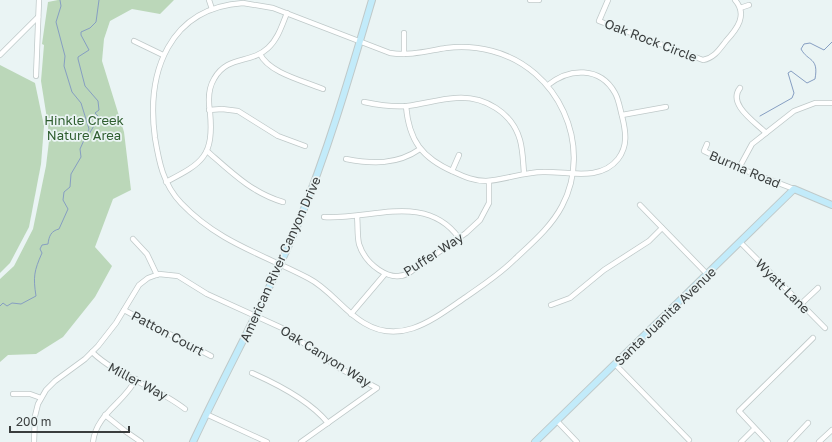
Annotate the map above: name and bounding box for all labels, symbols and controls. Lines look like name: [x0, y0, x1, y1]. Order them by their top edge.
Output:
street label: Oak Rock Circle: [603, 15, 699, 65]
park label: Hinkle Creek Nature Area: [44, 112, 125, 143]
street label: Burma Road: [707, 147, 783, 191]
street label: American River Canyon Drive: [236, 174, 324, 344]
street label: Puffer Way: [400, 228, 466, 279]
street label: Wyatt Lane: [752, 255, 814, 317]
street label: Santa Juanita Avenue: [611, 263, 719, 369]
street label: Patton Court: [129, 307, 207, 359]
street label: Oak Canyon Way: [278, 322, 375, 391]
street label: Miller Way: [106, 359, 171, 404]
scale bar: [10, 408, 129, 434]
text: 200 m: [16, 414, 51, 429]

